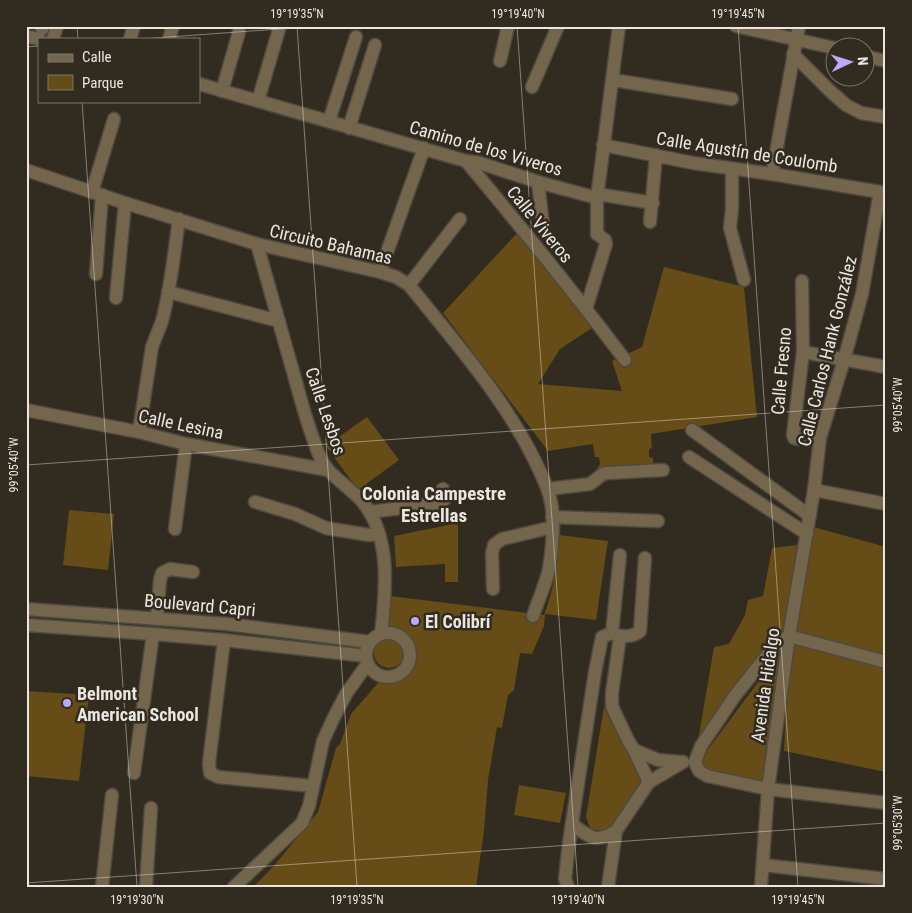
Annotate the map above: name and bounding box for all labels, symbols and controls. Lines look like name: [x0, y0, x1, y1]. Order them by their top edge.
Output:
text: 19°19'35"N: [270, 7, 324, 21]
text: 19°19'40"N: [491, 7, 545, 21]
text: 19°19'45"N: [711, 7, 765, 21]
legend: [38, 38, 200, 102]
north arrow: [824, 38, 874, 88]
text: Calle: [82, 48, 112, 66]
text: N: [855, 56, 871, 66]
text: Parque: [82, 74, 124, 92]
street label: Camino de los Viveros: [407, 116, 565, 180]
street label: Calle Agustín de Coulomb: [655, 127, 839, 177]
street label: Calle Viveros: [503, 181, 577, 267]
street label: Circuito Bahamas: [268, 220, 394, 268]
street label: Calle Carlos Hank González: [793, 253, 861, 448]
street label: Calle Fresno: [767, 326, 795, 416]
street label: Calle Lesbos: [301, 365, 351, 457]
text: 99°05'40"W: [891, 377, 905, 433]
street label: Calle Lesina: [137, 405, 225, 443]
text: 99°05'40"W: [7, 437, 21, 493]
district label: Colonia Campestre Estrellas: [362, 482, 506, 527]
street label: Boulevard Capri: [143, 590, 257, 620]
place label: El Colibrí: [425, 611, 492, 632]
marker: El Colibrí: [409, 615, 421, 627]
street label: Avenida Hidalgo: [747, 626, 783, 744]
place label: Belmont American School: [77, 683, 199, 725]
marker: Belmont American School: [61, 697, 73, 709]
text: 99°05'30"W: [891, 795, 905, 851]
text: 19°19'30"N: [110, 893, 164, 907]
text: 19°19'35"N: [330, 893, 384, 907]
text: 19°19'40"N: [551, 893, 605, 907]
text: 19°19'45"N: [771, 893, 825, 907]

